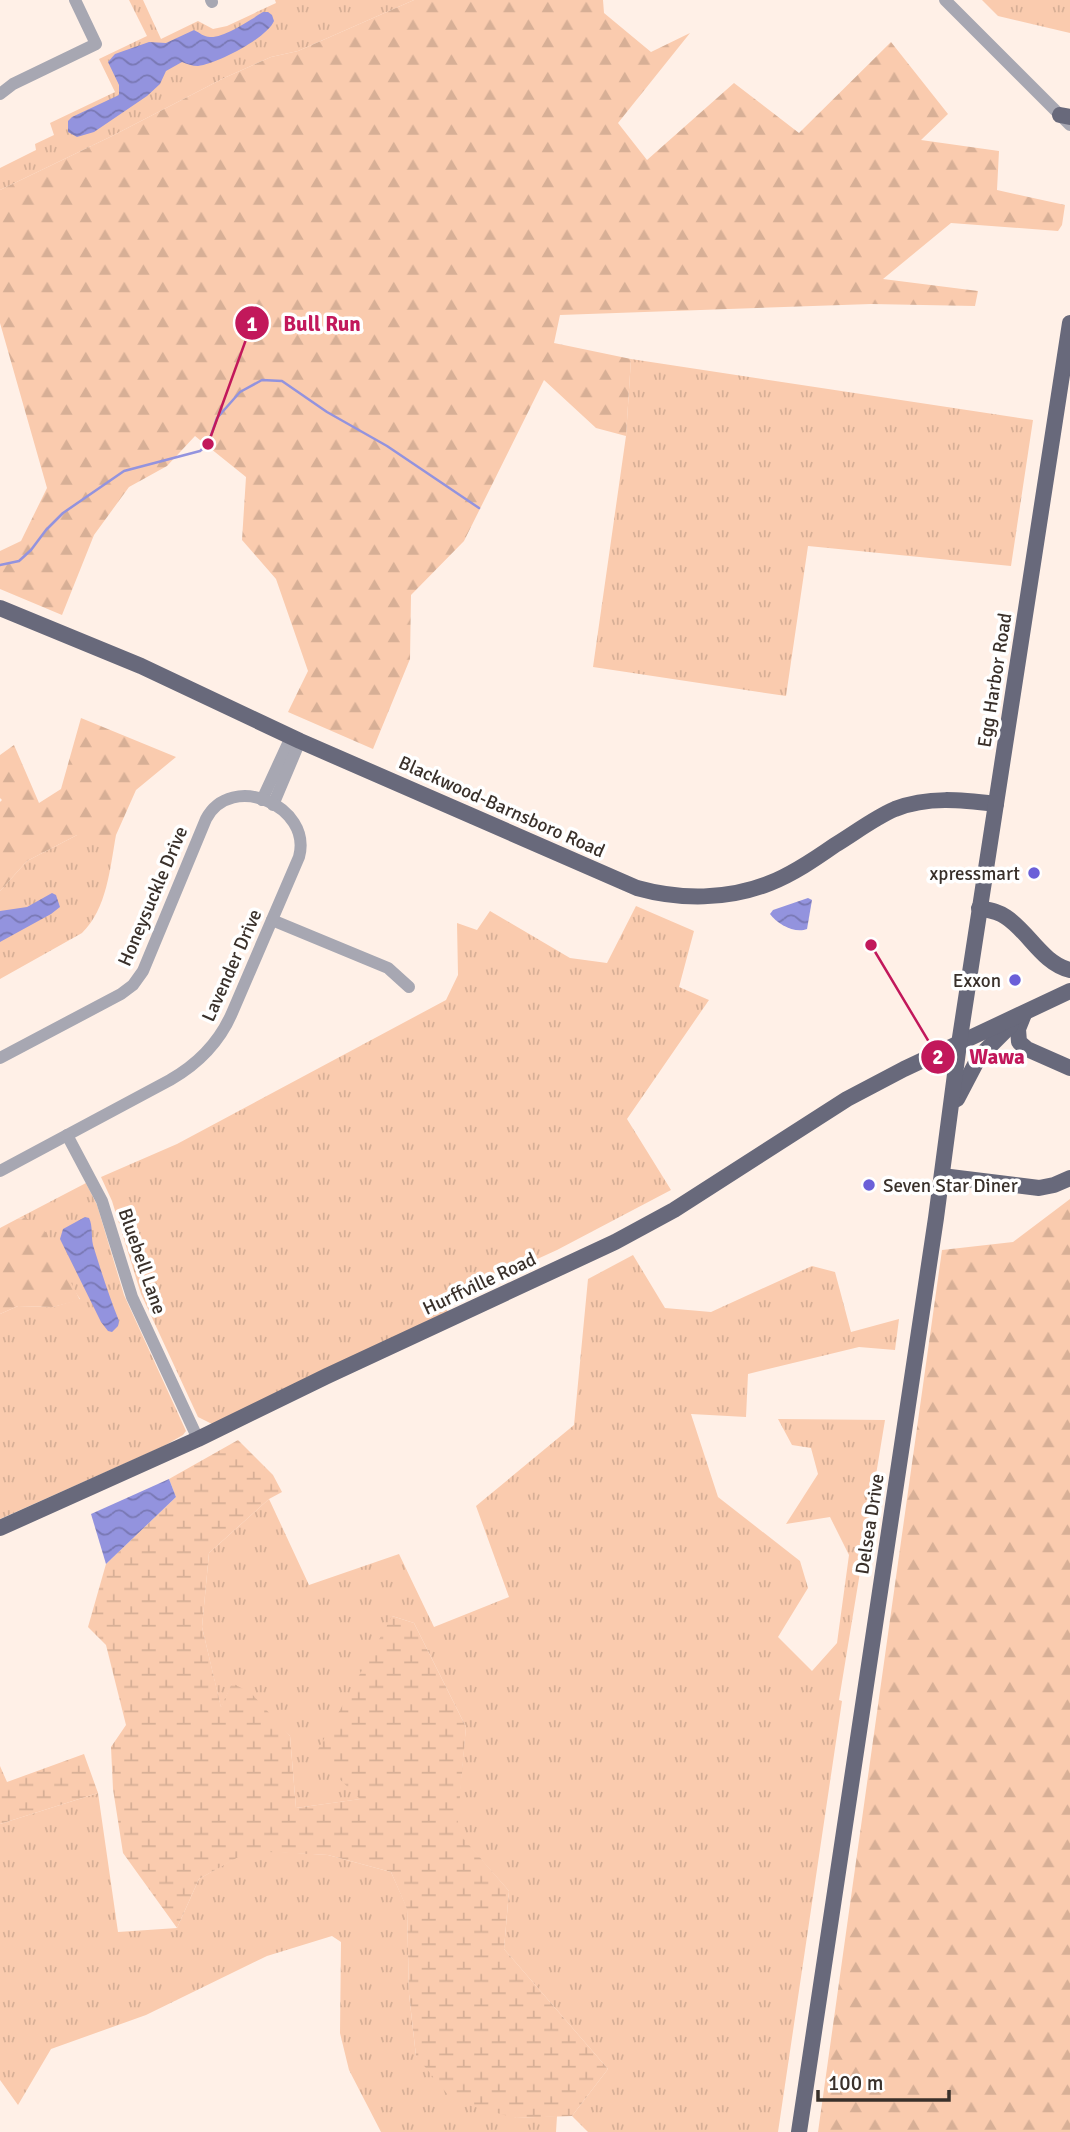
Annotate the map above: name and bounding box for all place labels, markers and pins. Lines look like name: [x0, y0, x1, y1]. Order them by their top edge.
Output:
callout: Bull Run: [234, 302, 375, 344]
place label: xpressmart: [930, 862, 1020, 886]
marker: xpressmart: [1026, 865, 1042, 881]
place label: Exxon: [953, 969, 1001, 993]
marker: Exxon: [1007, 972, 1023, 988]
callout: Wawa: [920, 1036, 1039, 1078]
place label: Seven Star Diner: [883, 1174, 1018, 1198]
marker: Seven Star Diner: [861, 1177, 877, 1193]

